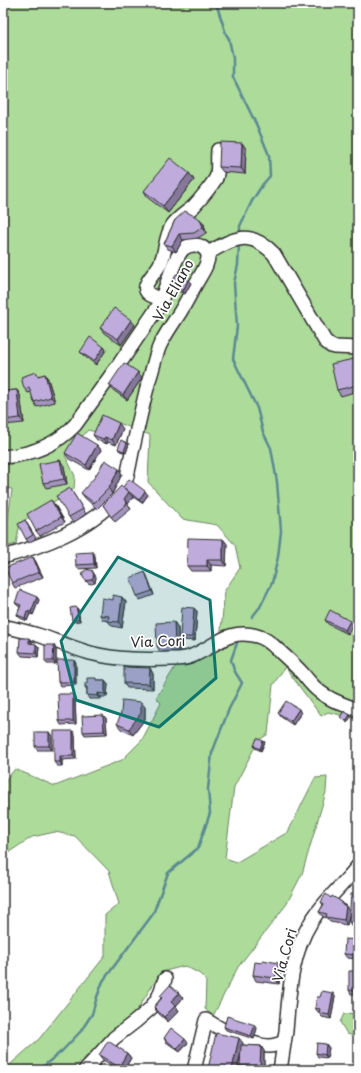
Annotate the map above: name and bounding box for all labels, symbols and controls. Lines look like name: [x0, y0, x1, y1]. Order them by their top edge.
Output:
street label: Via Eliano: [147, 255, 199, 325]
street label: Via Cori: [130, 630, 186, 652]
street label: Via Cori: [266, 926, 302, 984]

